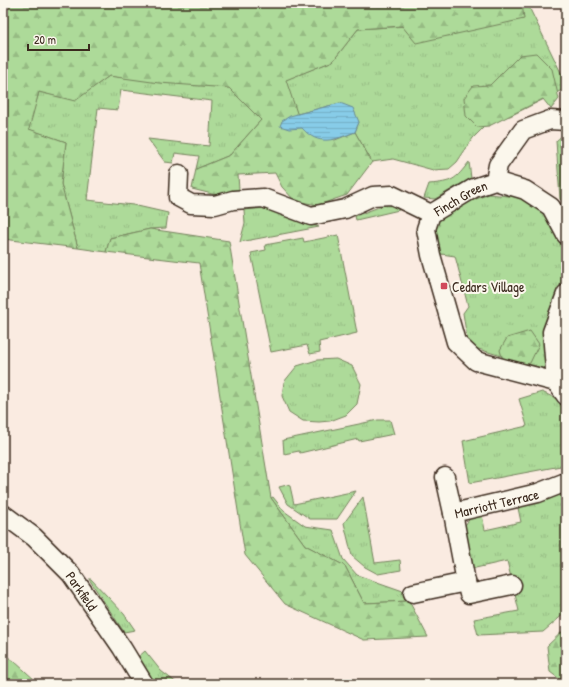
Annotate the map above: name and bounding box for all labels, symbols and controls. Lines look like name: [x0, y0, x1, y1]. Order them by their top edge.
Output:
scale bar: [28, 26, 89, 52]
text: 20 m: [34, 31, 56, 48]
street label: Finch Green: [429, 175, 489, 220]
place label: Cedars Village: [452, 277, 525, 297]
marker: Cedars Village: [439, 281, 449, 291]
street label: Marriott Terrace: [453, 484, 541, 522]
street label: Parkfield: [62, 567, 103, 614]

